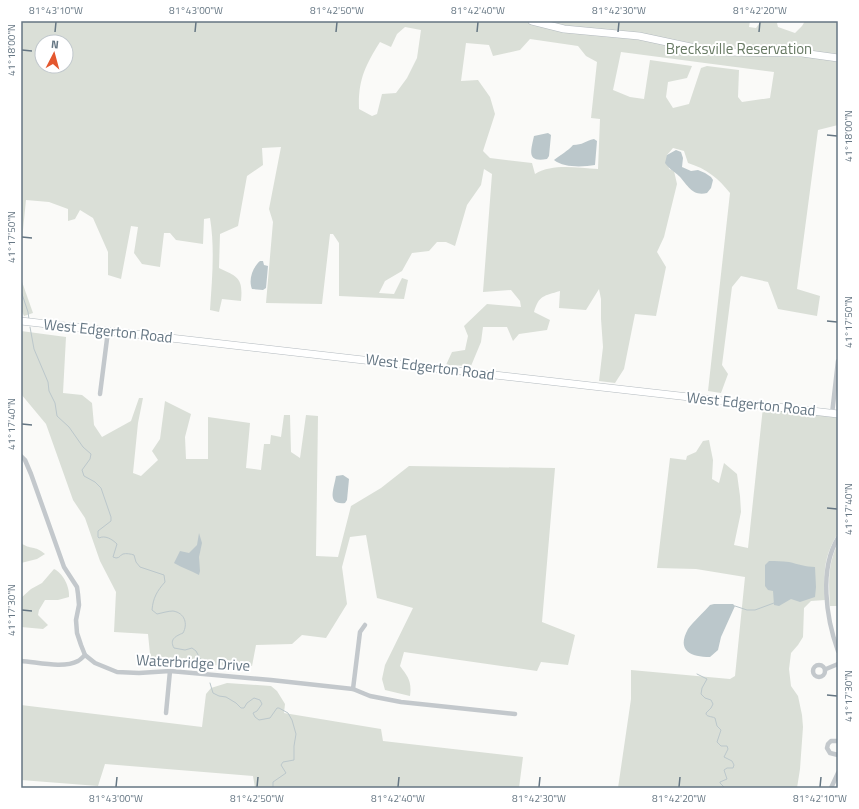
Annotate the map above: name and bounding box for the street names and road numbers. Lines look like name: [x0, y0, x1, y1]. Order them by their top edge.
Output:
street label: West Edgerton Road: [42, 312, 174, 349]
street label: West Edgerton Road: [364, 347, 496, 386]
street label: West Edgerton Road: [685, 385, 817, 422]
street label: Waterbridge Drive: [135, 648, 251, 677]

